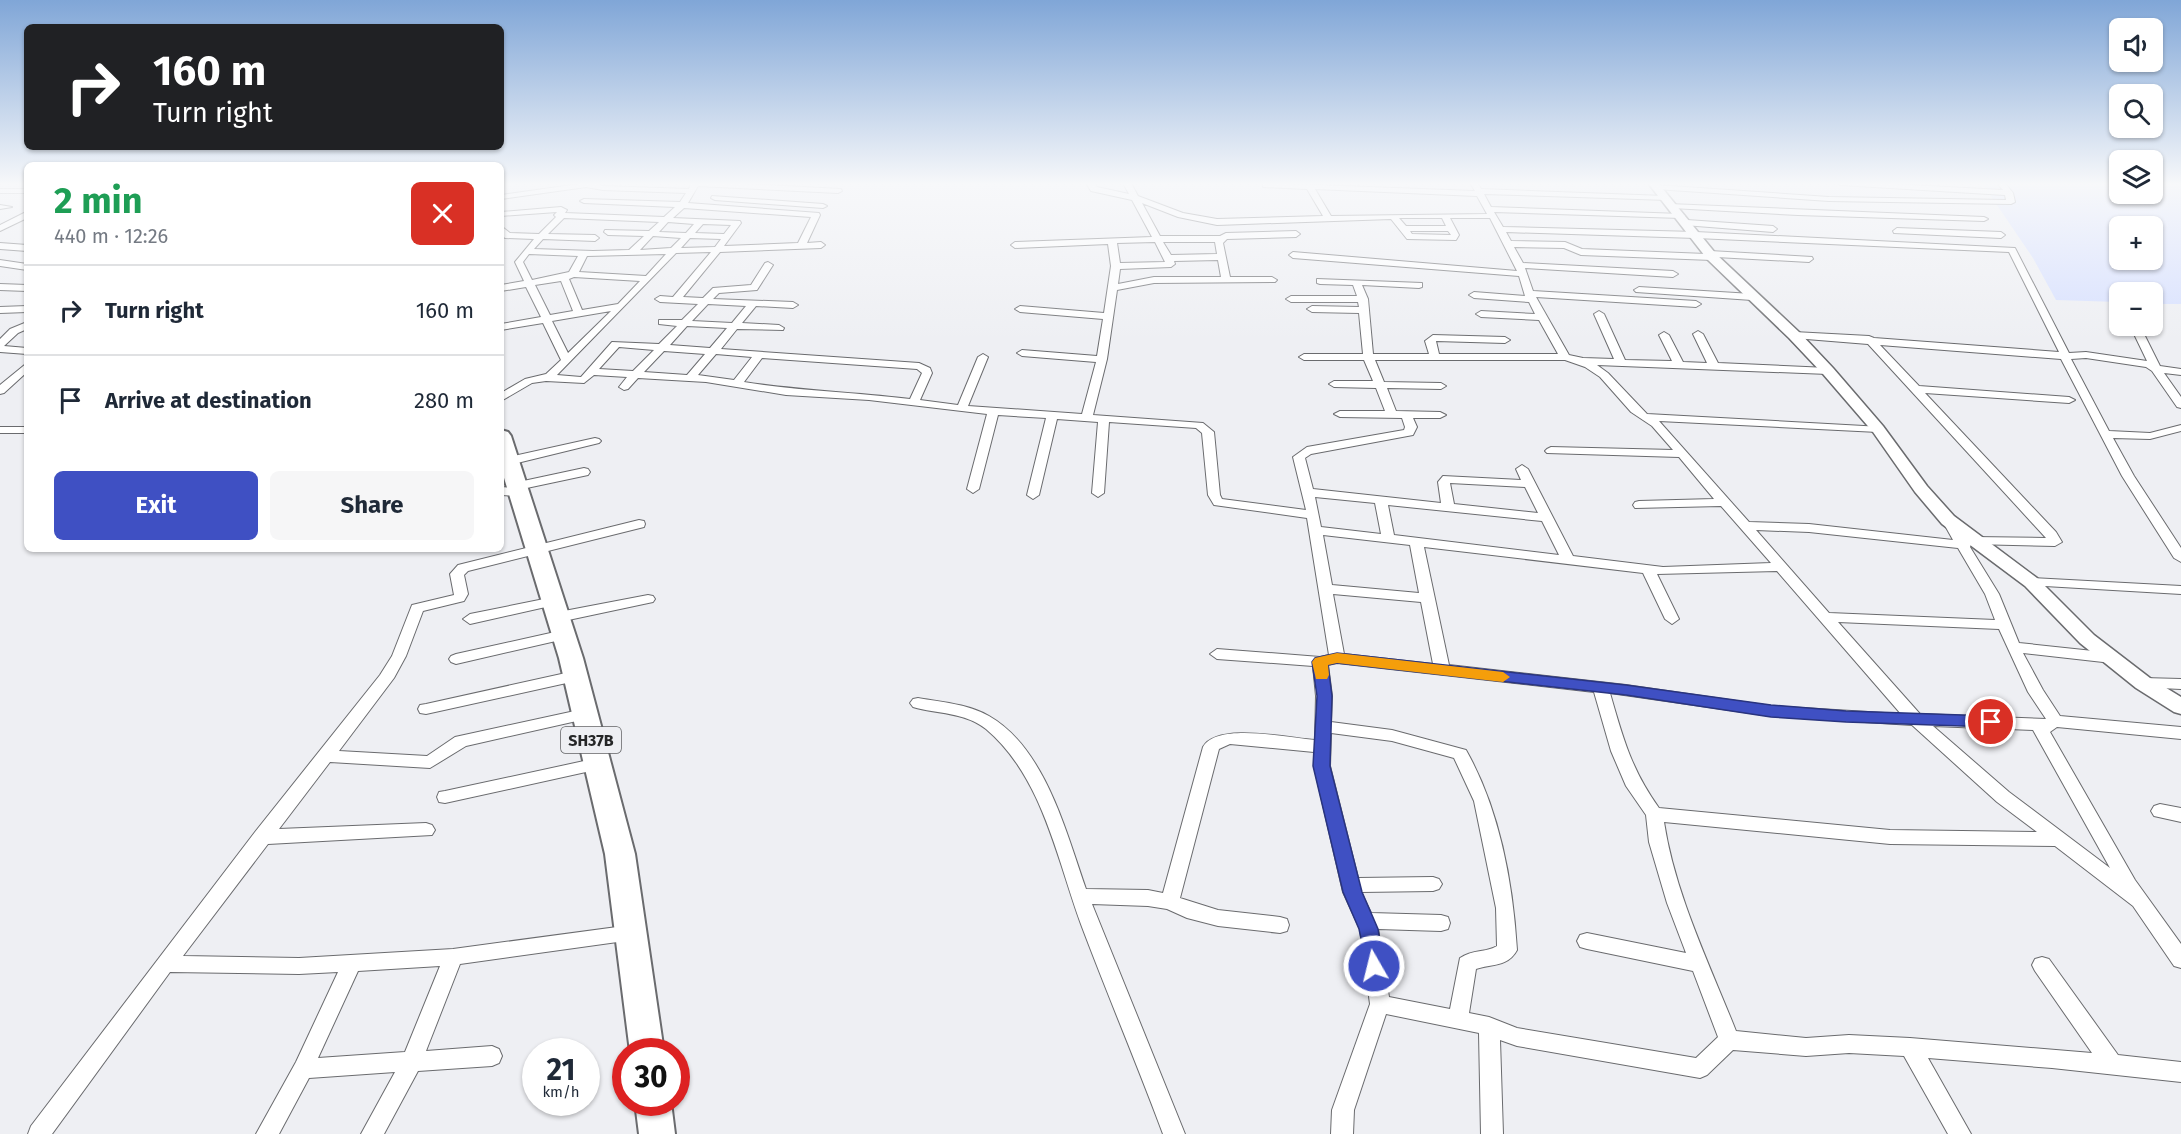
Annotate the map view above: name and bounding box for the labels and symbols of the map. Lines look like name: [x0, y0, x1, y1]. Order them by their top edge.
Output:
pin: [1965, 696, 2016, 747]
road number: SH37B: [561, 727, 621, 753]
position arrow: [1342, 934, 1406, 998]
speed limit sign: 30: [612, 1038, 690, 1116]

